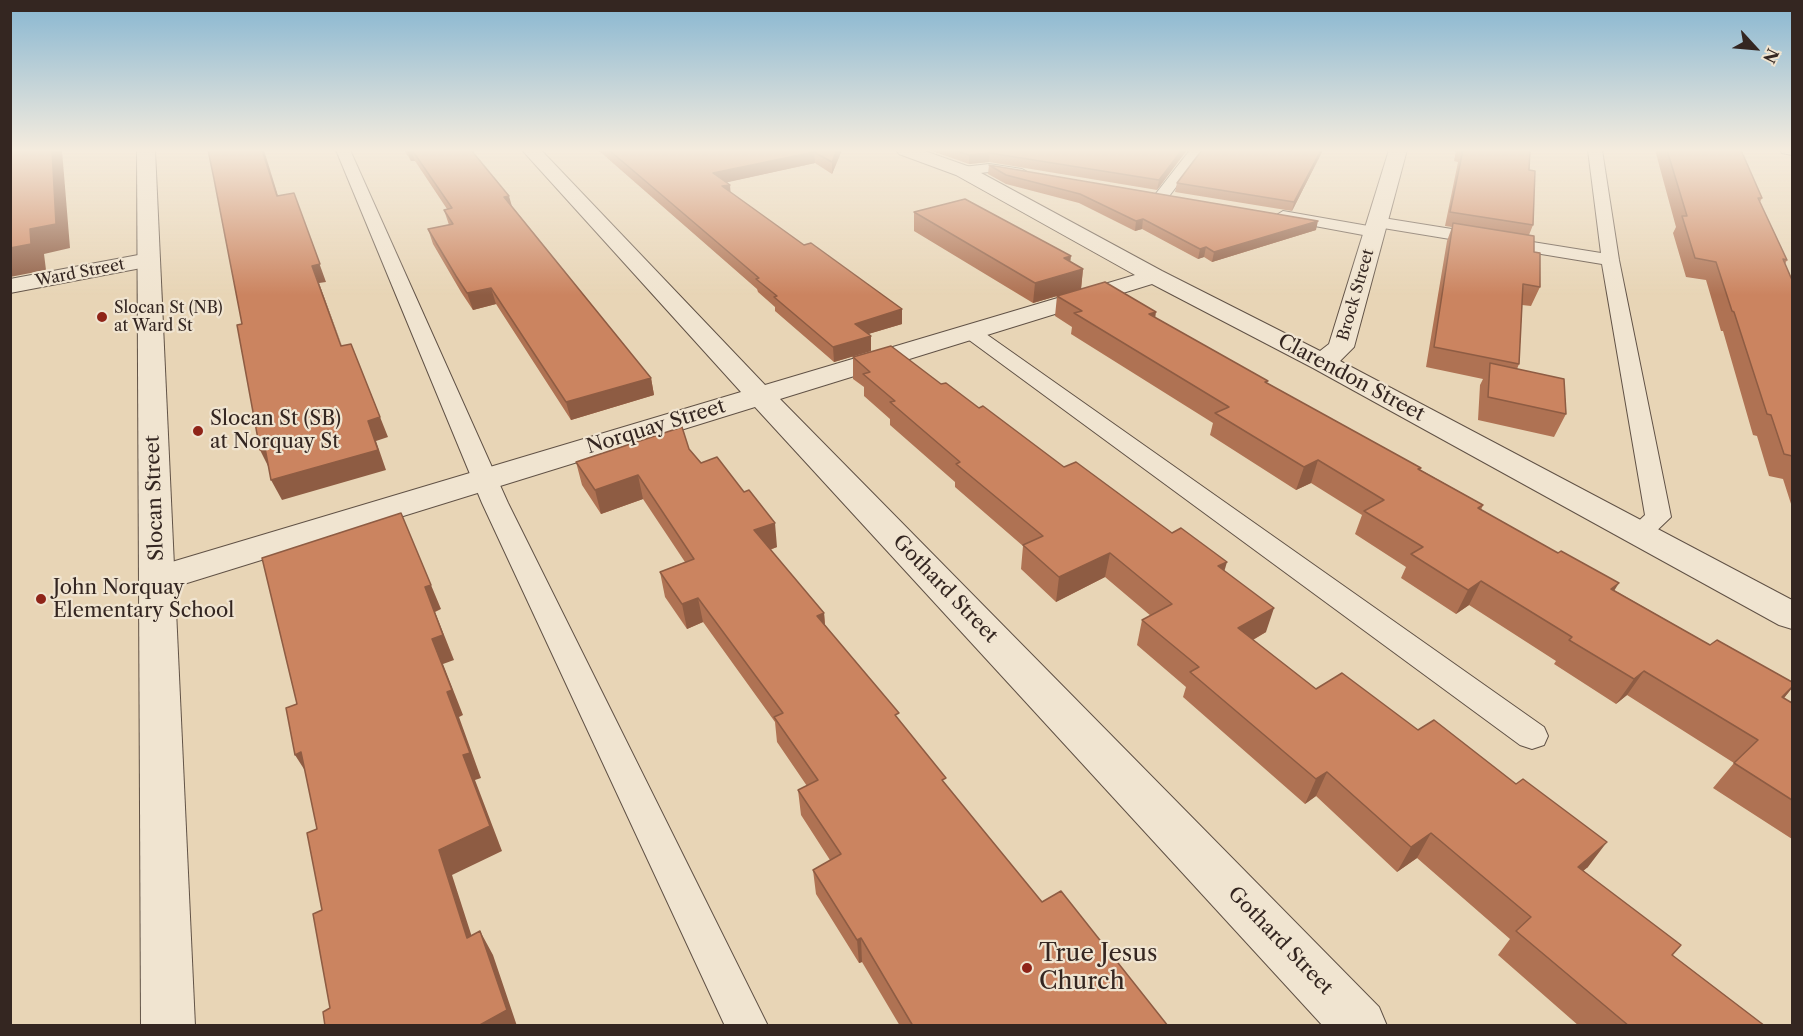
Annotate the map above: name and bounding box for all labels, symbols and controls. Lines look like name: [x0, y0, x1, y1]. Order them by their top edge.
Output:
north arrow: [1725, 18, 1785, 78]
text: N: [1759, 45, 1783, 67]
street label: Brock Street: [1334, 247, 1378, 343]
street label: Ward Street: [34, 255, 126, 291]
place label: Slocan St (NB) at Ward St: [114, 298, 223, 336]
marker: Slocan St (NB) at Ward St: [95, 310, 109, 324]
street label: Clarendon Street: [1274, 329, 1428, 427]
street label: Norquay Street: [584, 394, 728, 460]
place label: Slocan St (SB) at Norquay St: [210, 407, 341, 454]
marker: Slocan St (SB) at Norquay St: [191, 424, 205, 438]
street label: Slocan Street: [141, 435, 169, 561]
street label: Gothard Street: [887, 530, 1003, 648]
place label: John Norquay Elementary School: [53, 576, 234, 623]
marker: John Norquay Elementary School: [34, 592, 48, 606]
street label: Gothard Street: [1222, 882, 1338, 1000]
place label: True Jesus Church: [1039, 940, 1158, 996]
marker: True Jesus Church: [1020, 961, 1034, 975]

